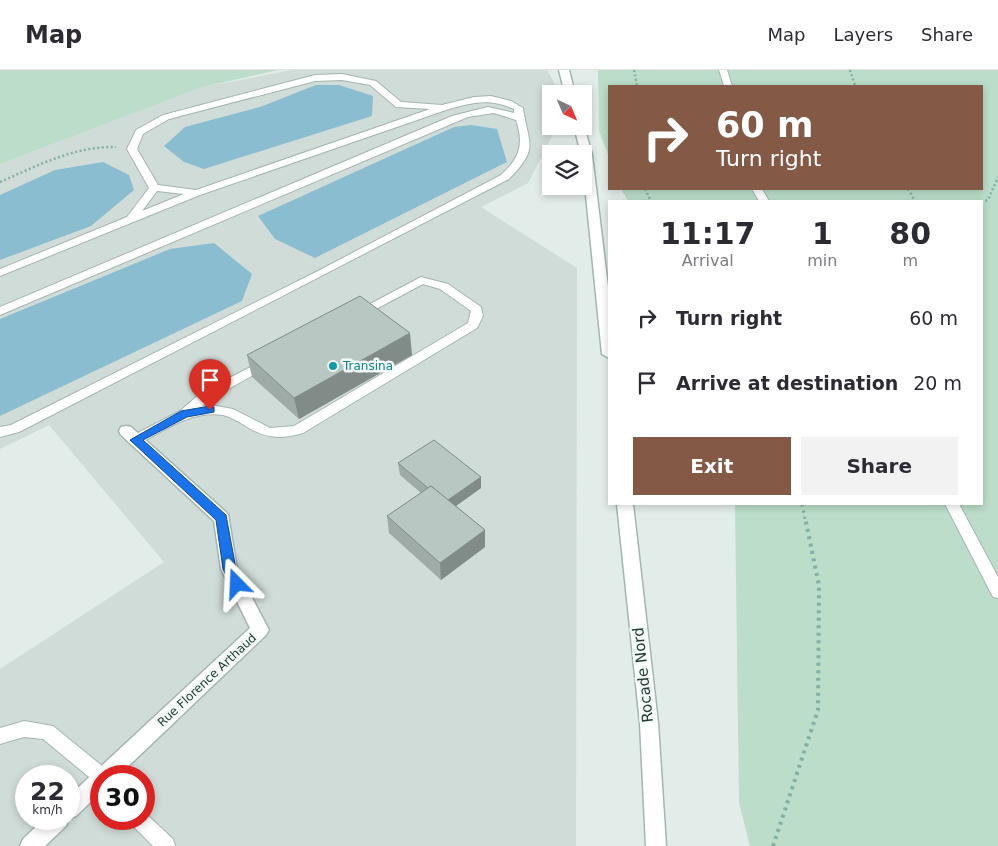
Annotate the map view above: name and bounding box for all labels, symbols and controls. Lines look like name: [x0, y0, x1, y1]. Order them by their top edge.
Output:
text: Map: [25, 21, 82, 49]
text: Map: [767, 24, 805, 45]
text: Layers: [833, 24, 893, 45]
text: Share: [921, 24, 973, 45]
north arrow: [542, 85, 592, 135]
map controls: [542, 85, 592, 195]
icon: right: [633, 105, 698, 170]
text: 60 m: [716, 105, 813, 145]
button: layers: [542, 145, 592, 195]
text: Turn right: [716, 146, 821, 171]
text: 11:17: [660, 216, 755, 251]
text: 1: [812, 216, 833, 251]
text: 80: [889, 216, 931, 251]
text: Arrival: [682, 251, 734, 270]
text: min: [807, 251, 837, 270]
text: m: [902, 251, 918, 270]
icon: right: [633, 304, 661, 332]
text: Turn right: [676, 307, 782, 329]
text: 60 m: [909, 307, 958, 329]
pin: [189, 359, 231, 410]
place label: Transina: [342, 359, 393, 373]
marker: Transina: [327, 360, 339, 372]
icon: arrive: [196, 366, 224, 394]
icon: arrive: [633, 369, 661, 397]
text: Arrive at destination: [676, 372, 898, 394]
text: 20 m: [913, 372, 962, 394]
button: Exit: [633, 437, 791, 495]
button: Share: [801, 437, 958, 495]
position arrow: [210, 557, 262, 609]
street label: Rocade Nord: [629, 626, 657, 724]
street label: Rue Florence Arthaud: [155, 631, 259, 729]
speed limit sign: 30: [90, 765, 155, 830]
text: 22: [30, 777, 65, 806]
text: km/h: [32, 803, 63, 817]

